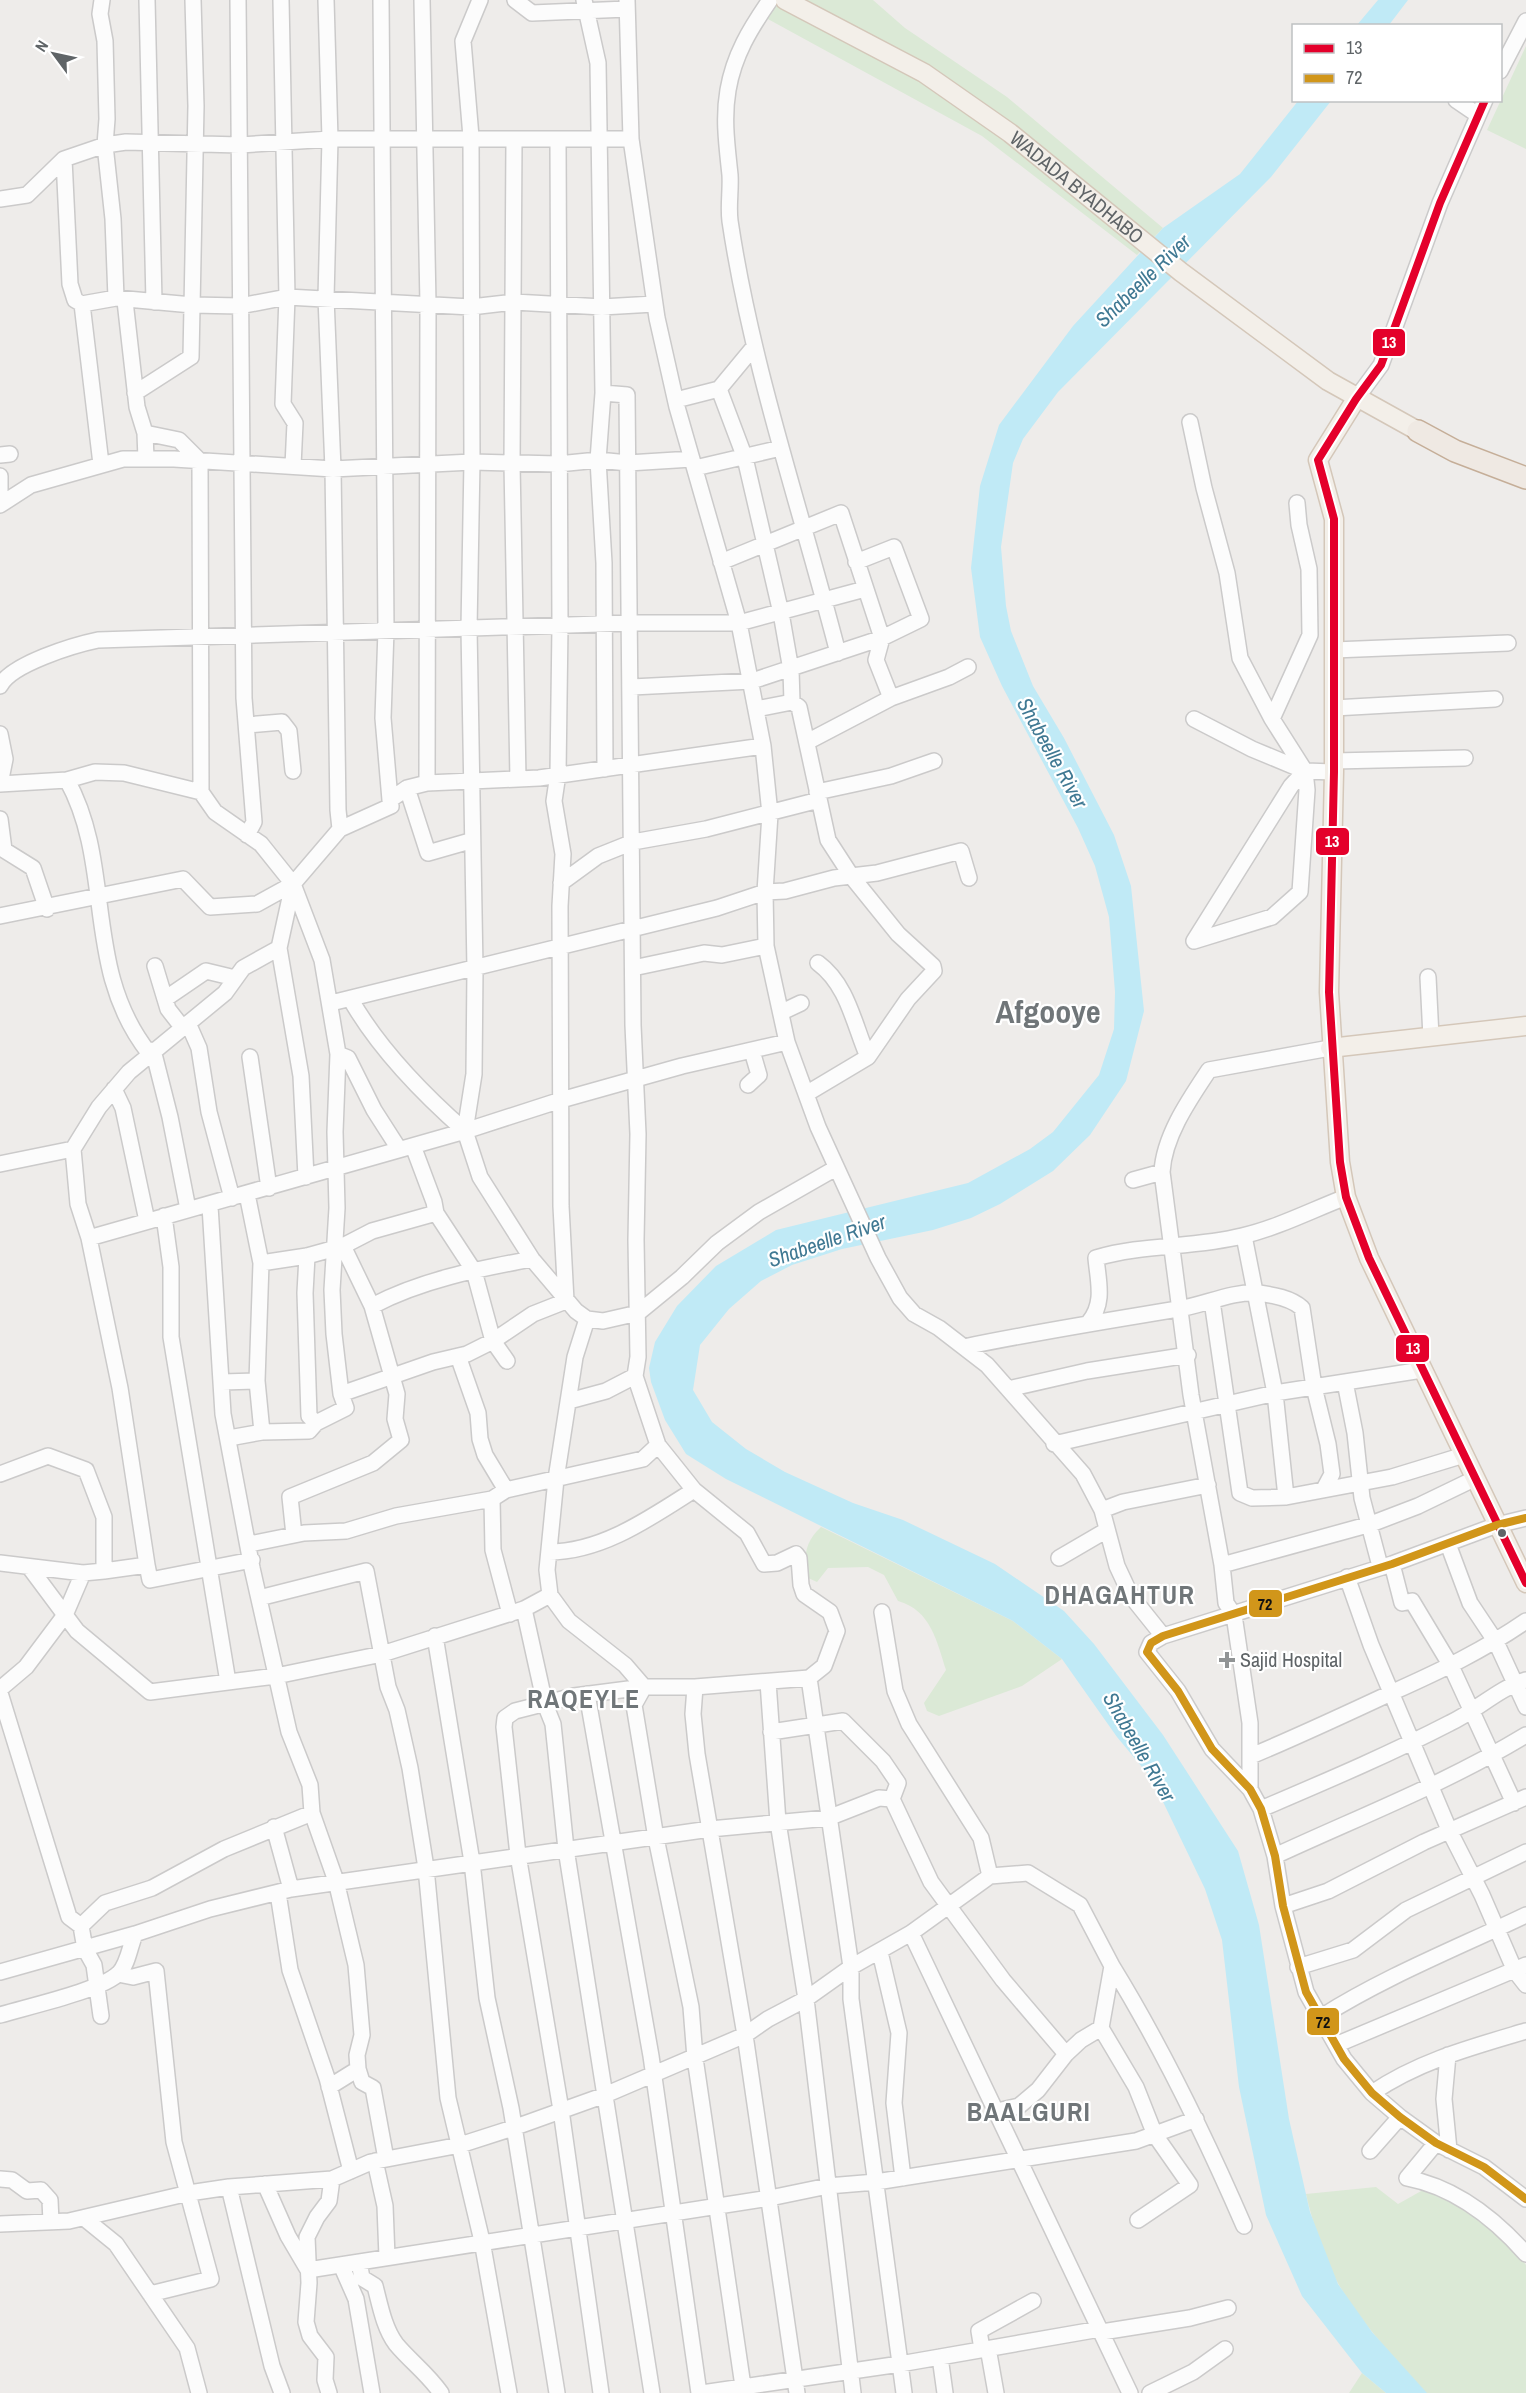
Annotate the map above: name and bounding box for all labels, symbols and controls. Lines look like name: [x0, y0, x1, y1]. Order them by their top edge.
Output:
north arrow: [24, 24, 84, 84]
legend: [1292, 24, 1502, 102]
text: 13: [1346, 35, 1362, 60]
text: N: [30, 36, 53, 56]
text: 72: [1346, 65, 1362, 90]
street label: WADADA BYADHABO: [1005, 124, 1150, 249]
water label: Shabeelle River: [1089, 227, 1198, 334]
line badge: 13: [1372, 328, 1406, 357]
text: 13: [1382, 331, 1396, 353]
water label: Shabeelle River: [1010, 692, 1095, 814]
line badge: 13: [1315, 827, 1350, 856]
text: 13: [1325, 830, 1339, 852]
district label: Afgooye: [996, 990, 1100, 1033]
water label: Shabeelle River: [764, 1206, 891, 1274]
line badge: 13: [1395, 1334, 1430, 1363]
text: 13: [1406, 1337, 1420, 1359]
unlabelled marker: [1496, 1527, 1508, 1539]
district label: DHAGAHTUR: [1045, 1577, 1195, 1612]
line badge: 72: [1248, 1589, 1283, 1618]
text: 72: [1258, 1593, 1272, 1615]
place label: Sajid Hospital: [1240, 1646, 1342, 1673]
marker: Sajid Hospital: [1218, 1651, 1236, 1669]
district label: RAQEYLE: [527, 1681, 641, 1716]
water label: Shabeelle River: [1096, 1686, 1183, 1808]
line badge: 72: [1306, 2007, 1340, 2036]
text: 72: [1316, 2011, 1330, 2033]
district label: BAALGURI: [967, 2094, 1091, 2129]

